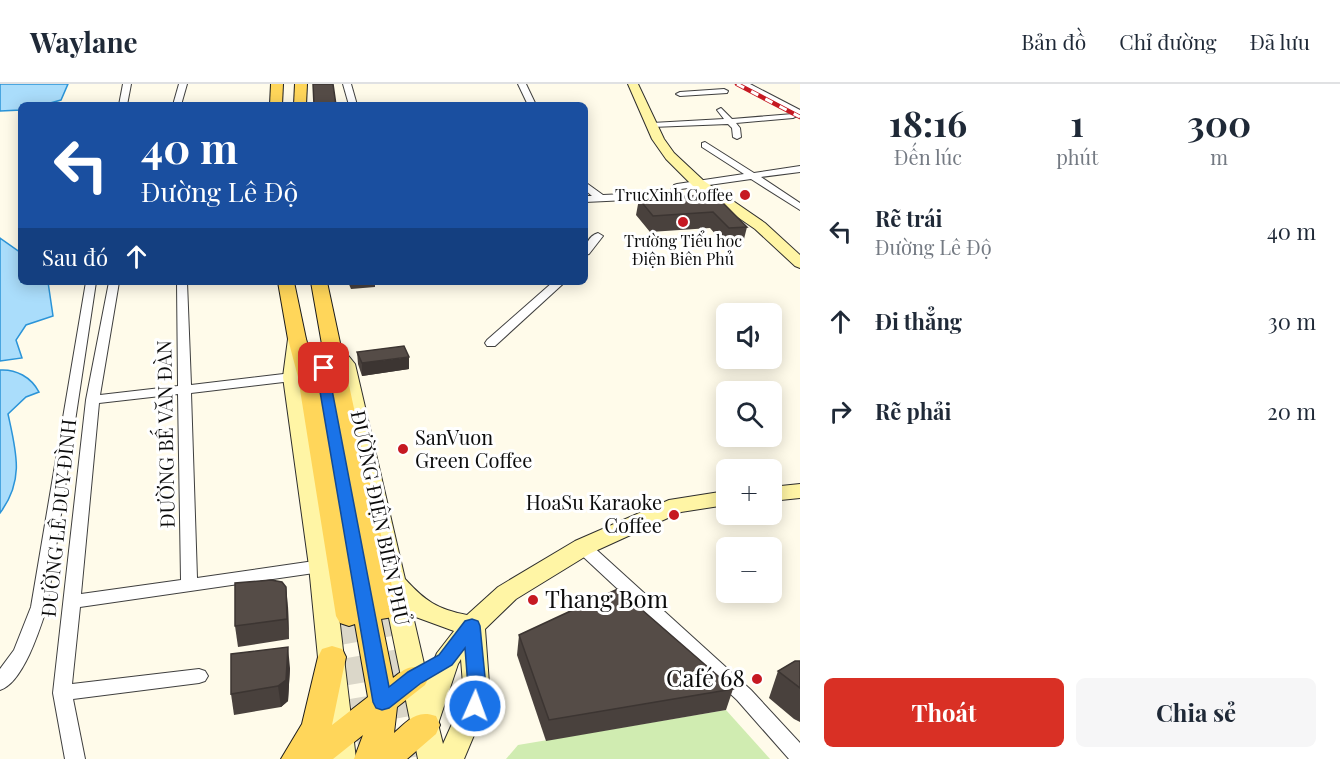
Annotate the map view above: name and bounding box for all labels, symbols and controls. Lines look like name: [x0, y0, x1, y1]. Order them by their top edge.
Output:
text: Waylane: [30, 23, 138, 60]
text: Bản đồ: [1021, 27, 1086, 55]
text: Chỉ đường: [1119, 27, 1217, 55]
text: Đã lưu: [1250, 27, 1310, 55]
text: 18:16: [889, 98, 967, 146]
text: 1: [1070, 98, 1084, 146]
text: 300: [1187, 98, 1251, 146]
text: 40 m: [141, 119, 238, 175]
icon: left: [42, 126, 120, 204]
text: Đến lúc: [894, 143, 962, 170]
text: phút: [1056, 143, 1098, 170]
text: m: [1210, 143, 1228, 170]
text: Đường Lê Độ: [141, 173, 298, 209]
place label: TrucXinh Coffee: [615, 184, 733, 205]
marker: TrucXinh Coffee: [738, 188, 752, 202]
text: Rẽ trái: [875, 203, 943, 233]
marker: Trường Tiểu học Điện Biên Phủ: [676, 215, 690, 229]
icon: left: [824, 215, 857, 248]
text: 40 m: [1267, 216, 1316, 246]
place label: Trường Tiểu học Điện Biên Phủ: [624, 230, 742, 269]
text: Đường Lê Độ: [875, 233, 992, 260]
icon: ahead: [120, 240, 153, 273]
text: Sau đó: [42, 242, 108, 272]
map controls: [716, 303, 782, 603]
button: sound: [716, 303, 782, 369]
icon: ahead: [824, 305, 857, 338]
text: Đi thẳng: [875, 306, 962, 336]
text: 30 m: [1268, 306, 1316, 336]
street label: ĐƯỜNG BẾ VĂN ĐÀN: [146, 340, 180, 528]
pin: [298, 342, 349, 393]
icon: arrive: [307, 351, 340, 384]
button: search: [716, 381, 782, 447]
icon: right: [824, 395, 857, 428]
text: Rẽ phải: [875, 396, 951, 426]
text: 20 m: [1267, 396, 1316, 426]
street label: ĐƯỜNG ĐIỆN BIÊN PHỦ: [345, 408, 418, 628]
street label: ĐƯỜNG LÊ DUY ĐÌNH: [34, 417, 81, 618]
place label: SanVuon Green Coffee: [415, 423, 532, 473]
marker: SanVuon Green Coffee: [396, 442, 410, 456]
button: +: [716, 459, 782, 525]
place label: HoaSu Karaoke Coffee: [526, 488, 662, 538]
marker: HoaSu Karaoke Coffee: [667, 508, 681, 522]
button: −: [716, 537, 782, 603]
place label: Thang Bom: [545, 582, 668, 614]
marker: Thang Bom: [526, 593, 540, 607]
place label: Café 68: [666, 661, 745, 693]
marker: Café 68: [750, 672, 764, 686]
position arrow: [443, 674, 507, 738]
button: Thoát: [824, 678, 1064, 747]
button: Chia sẻ: [1076, 678, 1316, 747]

